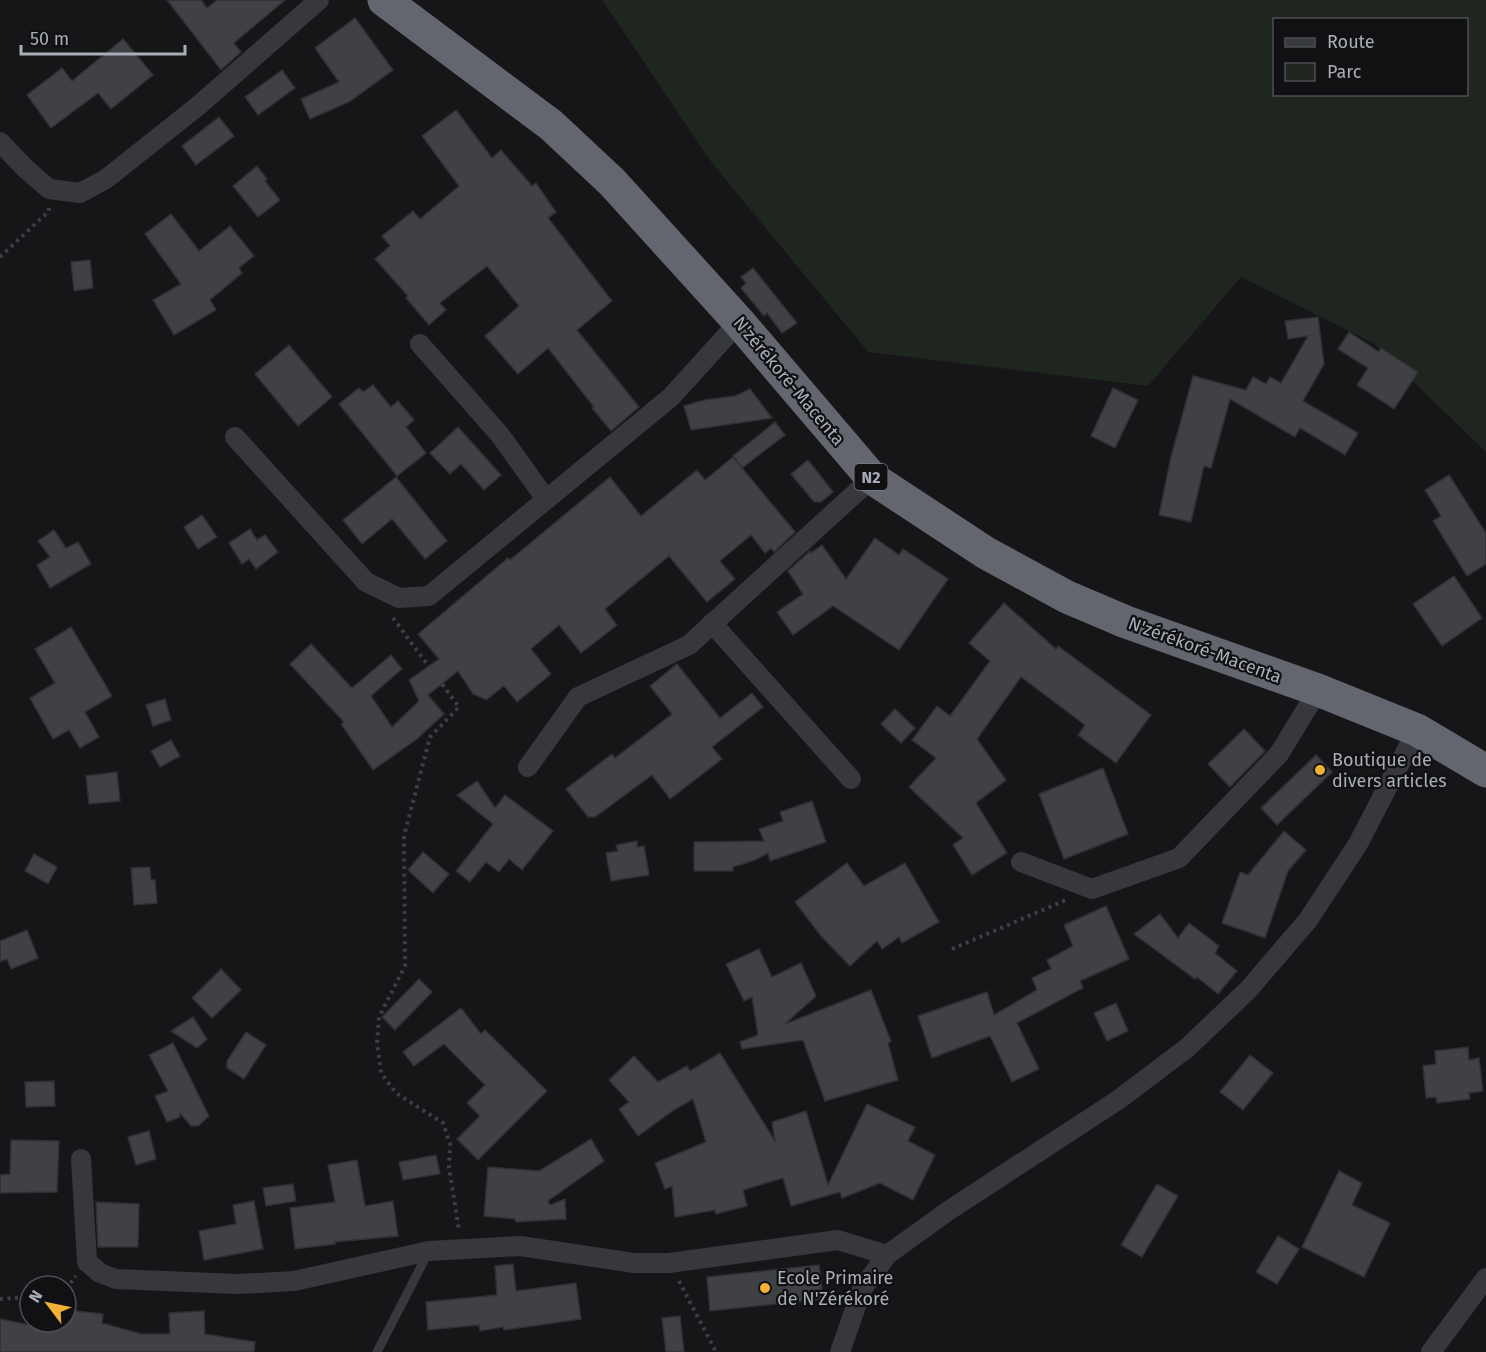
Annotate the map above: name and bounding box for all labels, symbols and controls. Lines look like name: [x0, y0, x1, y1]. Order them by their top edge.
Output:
scale bar: [21, 18, 184, 56]
legend: [1273, 18, 1468, 96]
text: 50 m: [30, 28, 69, 50]
text: Route: [1327, 31, 1375, 53]
text: Parc: [1327, 61, 1362, 83]
street label: N'zérékoré-Macenta: [729, 312, 849, 450]
road number: N2: [854, 464, 888, 490]
street label: N'zérékoré-Macenta: [1125, 612, 1285, 688]
place label: Boutique de divers articles: [1332, 749, 1447, 792]
marker: Boutique de divers articles: [1313, 763, 1327, 777]
place label: Ecole Primaire de N'Zérékoré: [777, 1267, 893, 1310]
north arrow: [18, 1274, 78, 1334]
marker: Ecole Primaire de N'Zérékoré: [758, 1281, 772, 1295]
text: N: [25, 1287, 47, 1306]

